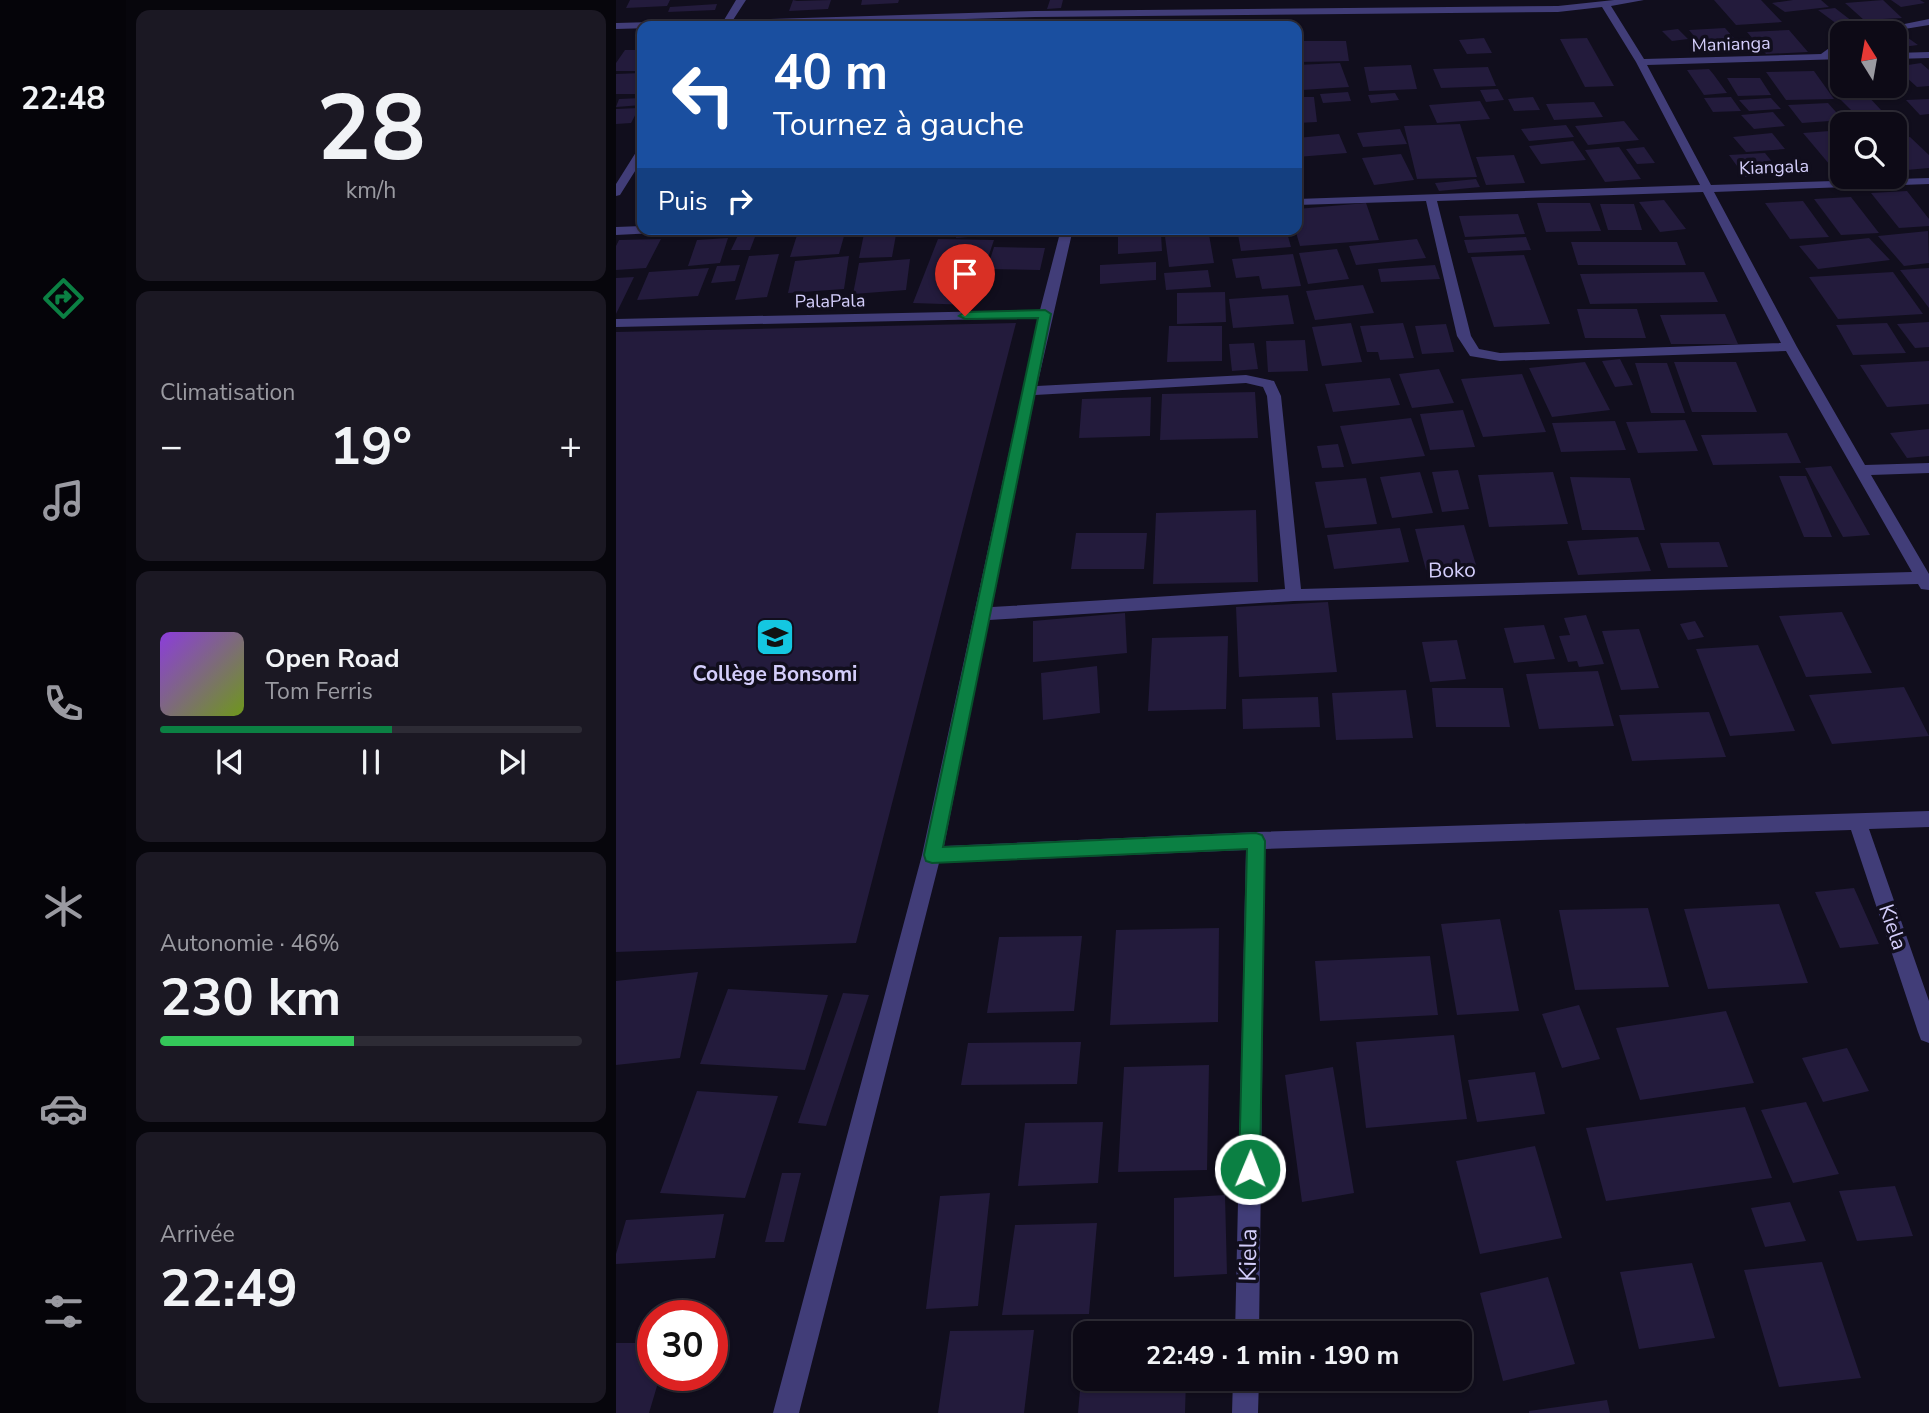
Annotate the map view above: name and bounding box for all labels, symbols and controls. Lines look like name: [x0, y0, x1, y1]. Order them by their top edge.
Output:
north arrow: [1830, 21, 1908, 98]
map controls: [1830, 21, 1907, 189]
street label: Manianga: [1691, 31, 1771, 57]
text: 40 m: [773, 39, 888, 106]
icon: left: [658, 49, 749, 140]
text: 28: [316, 67, 426, 191]
text: 22:48: [21, 77, 105, 120]
text: Tournez à gauche: [773, 103, 1024, 146]
button: search: [1830, 112, 1907, 189]
street label: Kiangala: [1739, 154, 1809, 180]
text: km/h: [346, 175, 396, 206]
icon: right: [721, 182, 759, 220]
text: Puis: [658, 184, 707, 219]
pin: [935, 244, 995, 316]
icon: arrive: [946, 255, 984, 293]
icon: directions: [39, 274, 88, 323]
street label: PalaPala: [794, 288, 866, 314]
text: Climatisation: [160, 377, 295, 408]
text: 19°: [330, 411, 412, 482]
text: −: [160, 421, 183, 472]
text: +: [559, 421, 582, 472]
icon: music: [39, 476, 88, 525]
street label: Boko: [1428, 556, 1476, 584]
school or university icon: Collège Bonsomi: [754, 616, 796, 658]
text: Open Road: [265, 641, 400, 676]
place label: Collège Bonsomi: [693, 660, 857, 688]
text: Tom Ferris: [265, 676, 373, 707]
icon: phone: [39, 679, 88, 728]
icon: previous: [211, 743, 249, 781]
icon: pause: [352, 743, 390, 781]
icon: next: [493, 743, 531, 781]
icon: climate: [39, 882, 88, 931]
street label: Kiela: [1872, 900, 1914, 954]
text: Autonomie · 46%: [160, 928, 340, 959]
text: 230 km: [160, 962, 341, 1033]
icon: car: [39, 1084, 88, 1133]
position arrow: [1213, 1132, 1287, 1206]
text: Arrivée: [160, 1219, 235, 1250]
street label: Kiela: [1232, 1228, 1264, 1282]
text: 22:49: [160, 1253, 298, 1324]
icon: filters: [39, 1287, 88, 1336]
speed limit sign: 30: [637, 1300, 728, 1391]
text: 22:49 · 1 min · 190 m: [1146, 1338, 1399, 1373]

